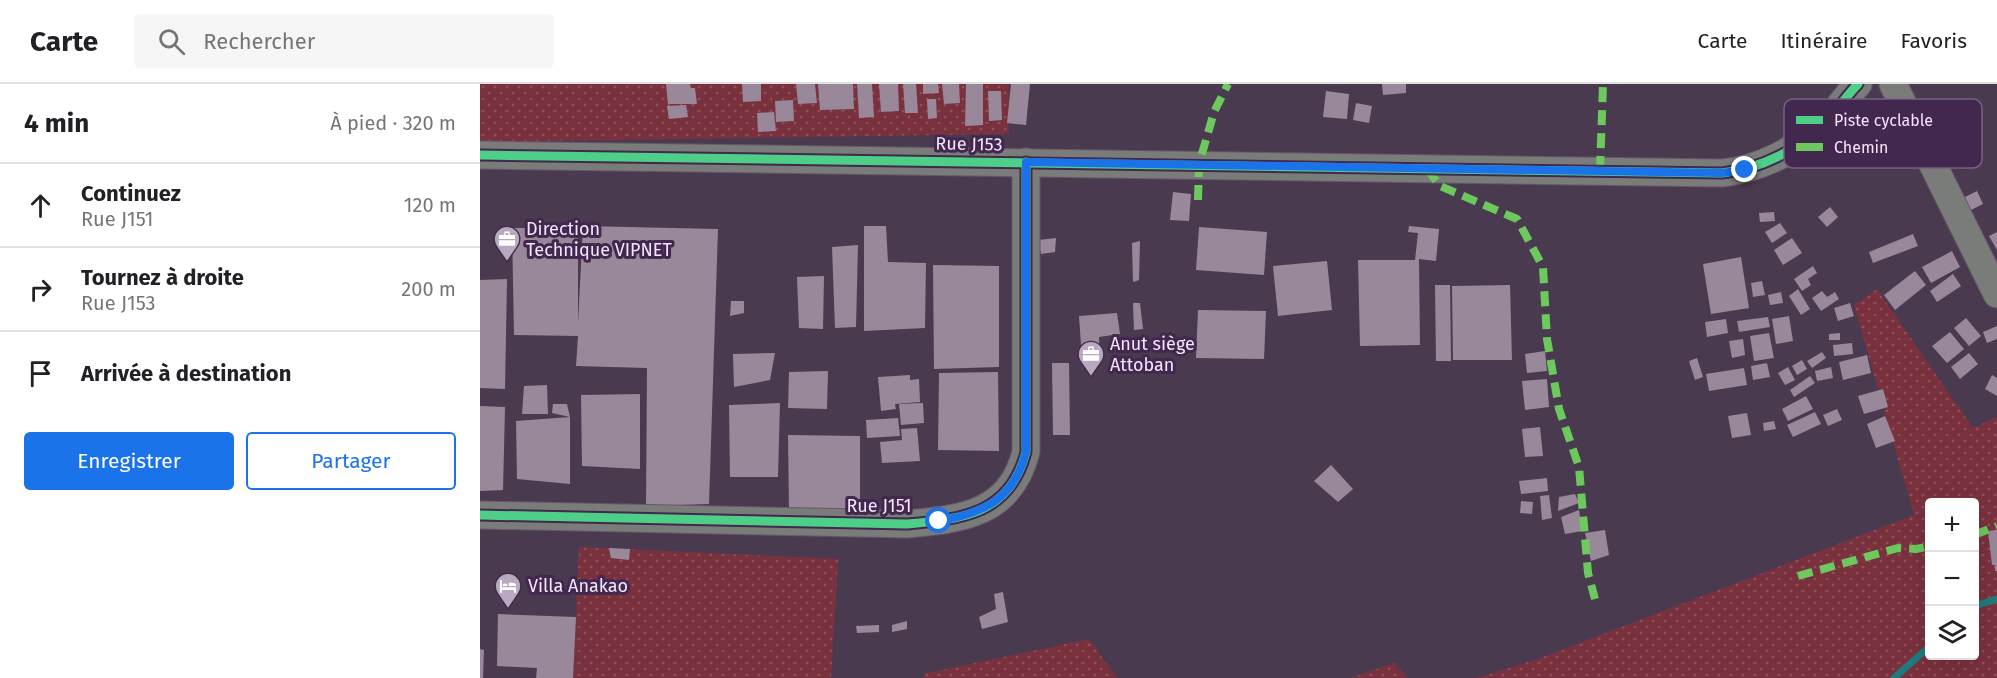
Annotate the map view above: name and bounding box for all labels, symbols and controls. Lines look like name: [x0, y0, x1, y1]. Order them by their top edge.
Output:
search box: [134, 14, 554, 68]
text: Carte: [30, 25, 98, 58]
icon: search: [155, 25, 188, 58]
text: Rechercher: [203, 28, 315, 55]
text: Carte: [1698, 28, 1747, 54]
text: Itinéraire: [1780, 28, 1867, 54]
text: Favoris: [1900, 28, 1967, 54]
legend: [1784, 99, 1982, 168]
text: 4 min: [24, 108, 89, 139]
text: À pied · 320 m: [330, 111, 456, 135]
text: Piste cyclable: [1834, 111, 1933, 130]
street label: Rue J153: [935, 132, 1003, 156]
text: Chemin: [1834, 138, 1889, 157]
route end: [1731, 156, 1757, 182]
text: Continuez: [81, 180, 181, 207]
icon: ahead: [24, 189, 57, 222]
text: 120 m: [404, 193, 456, 217]
text: Rue J151: [81, 207, 153, 231]
place label: Direction Technique VIPNET: [526, 218, 672, 261]
office icon: Direction Technique VIPNET: [492, 224, 522, 262]
text: Tournez à droite: [81, 264, 244, 291]
icon: right: [24, 273, 57, 306]
text: 200 m: [401, 277, 456, 301]
text: Rue J153: [81, 291, 156, 315]
place label: Anut siège Attoban: [1110, 333, 1195, 376]
office icon: Anut siège Attoban: [1076, 339, 1106, 377]
icon: arrive: [24, 357, 57, 390]
text: Arrivée à destination: [81, 360, 291, 387]
button: Enregistrer: [24, 432, 234, 490]
button: Partager: [246, 432, 456, 490]
street label: Rue J151: [846, 495, 912, 517]
map controls: [1925, 498, 1979, 660]
button: +: [1925, 498, 1979, 552]
route start: [925, 507, 951, 533]
button: −: [1925, 552, 1979, 606]
hotel icon: Villa Anakao: [493, 571, 523, 609]
place label: Villa Anakao: [528, 575, 628, 597]
button: layers: [1925, 606, 1979, 660]

